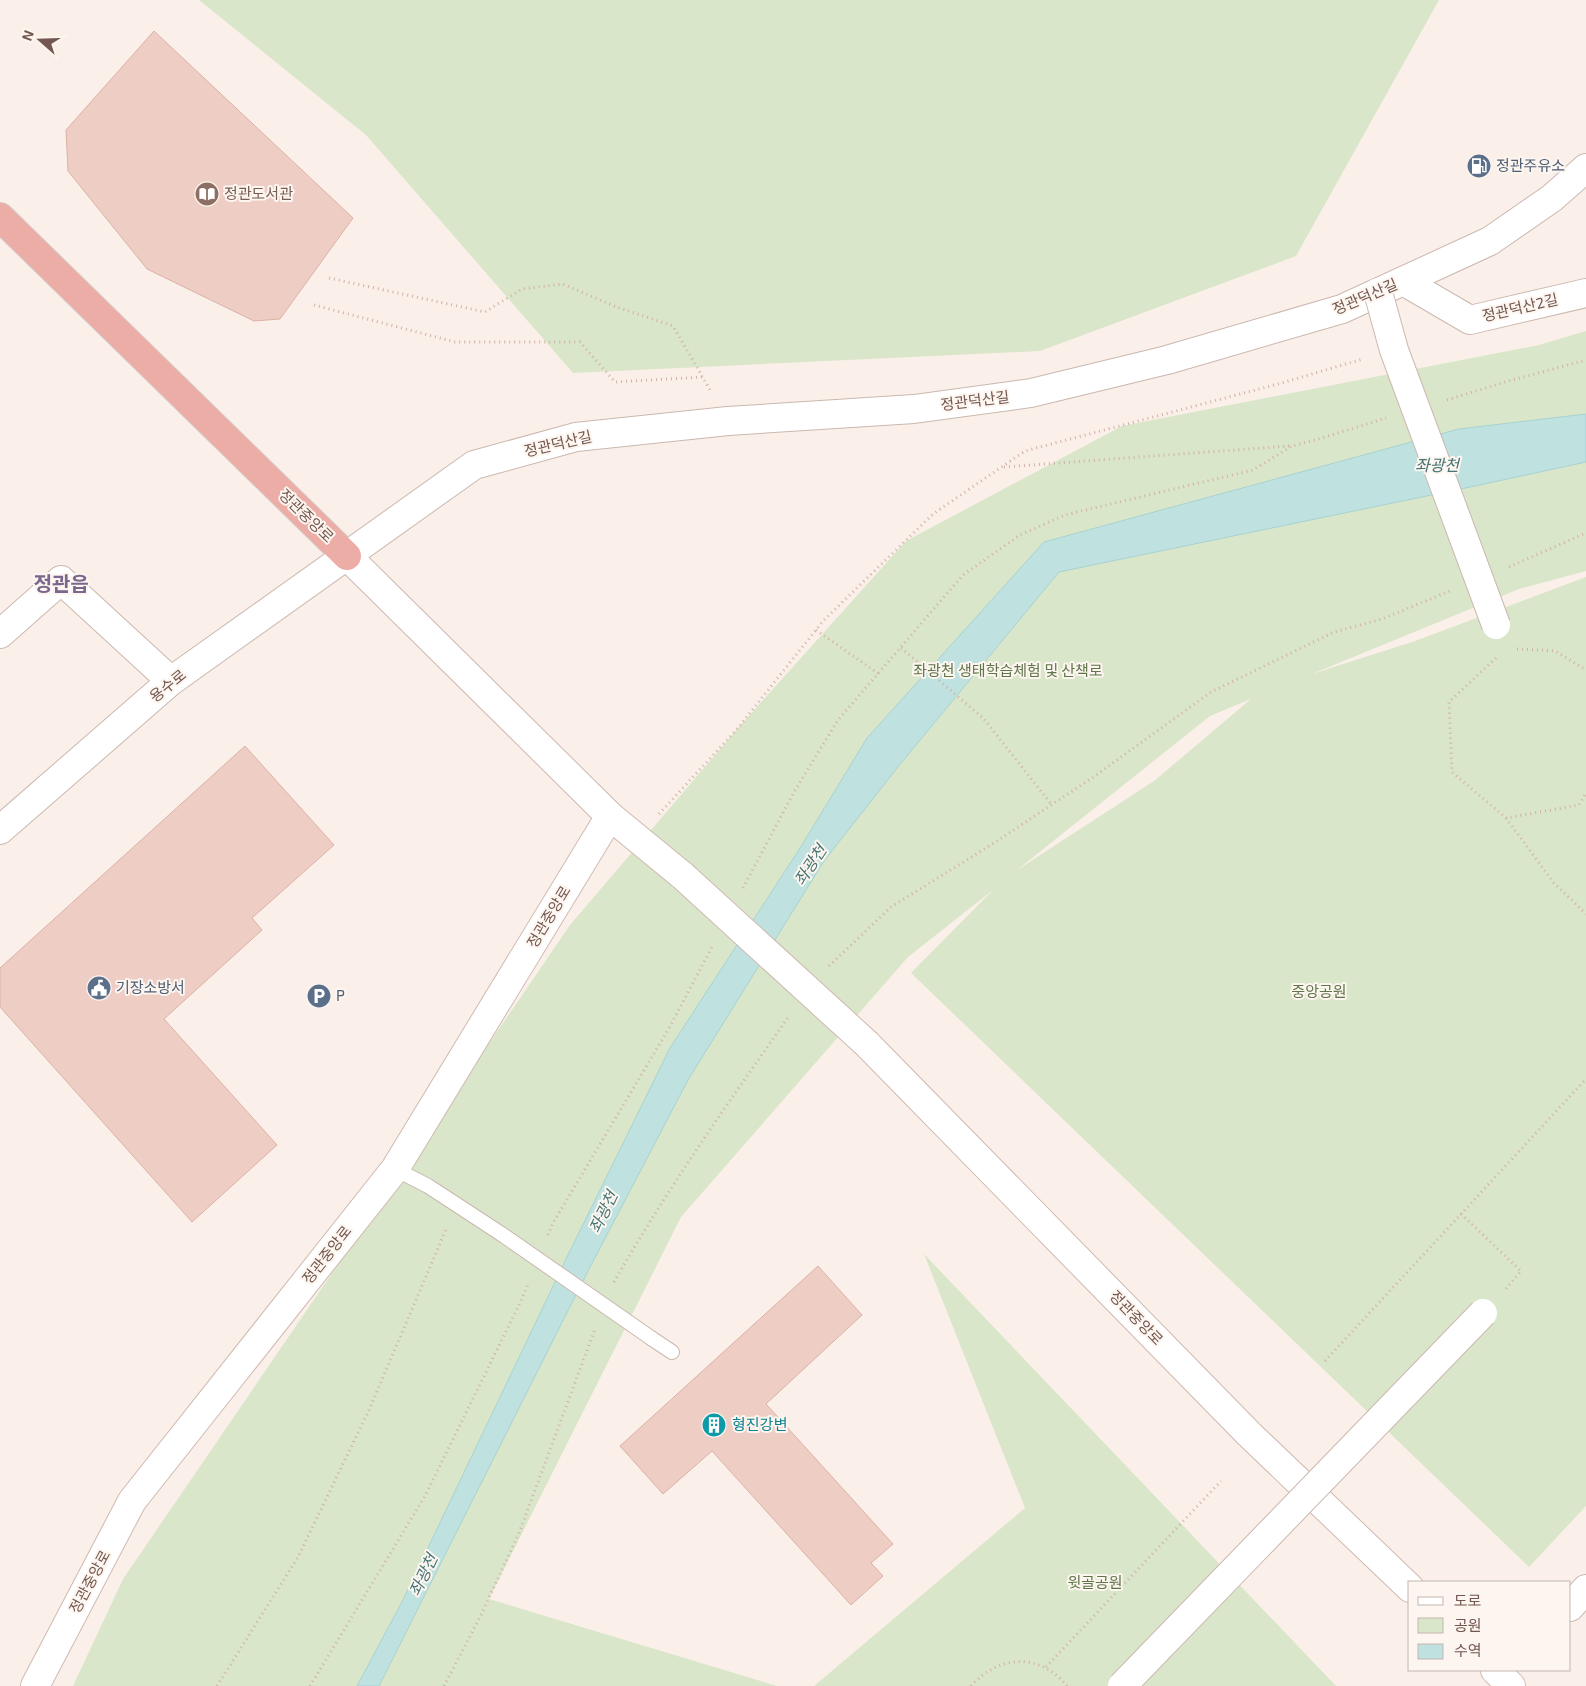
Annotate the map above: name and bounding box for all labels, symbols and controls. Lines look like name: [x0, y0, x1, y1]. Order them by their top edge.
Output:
north arrow: [15, 15, 65, 65]
text: N: [18, 28, 37, 43]
fuel station icon: 정관주유소: [1466, 153, 1492, 179]
place label: 정관주유소: [1496, 156, 1565, 174]
library icon: 정관도서관: [194, 181, 220, 207]
place label: 정관도서관: [224, 184, 293, 202]
street label: 정관덕산길: [1329, 274, 1400, 318]
street label: 정관덕산2길: [1480, 290, 1560, 325]
street label: 정관덕산길: [940, 387, 1010, 413]
street label: 정관덕산길: [522, 426, 593, 460]
water label: 좌광천: [1415, 455, 1461, 474]
street label: 정관중앙로: [276, 485, 338, 546]
district label: 정관읍: [33, 571, 89, 595]
park label: 좌광천 생태학습체험 및 산책로: [913, 661, 1103, 679]
street label: 용수로: [146, 665, 189, 705]
water label: 좌광천: [789, 839, 831, 888]
street label: 정관중앙로: [523, 882, 574, 951]
public building icon: 기장소방서: [86, 975, 112, 1001]
place label: 기장소방서: [116, 978, 185, 996]
park label: 중앙공원: [1291, 982, 1347, 1000]
parking icon: P: [306, 983, 332, 1009]
place label: P: [336, 986, 345, 1004]
water label: 좌광천: [584, 1186, 622, 1236]
street label: 정관중앙로: [298, 1222, 355, 1287]
street label: 정관중앙로: [1106, 1286, 1167, 1348]
building icon: 형진강변: [701, 1412, 727, 1438]
place label: 형진강변: [732, 1415, 787, 1433]
street label: 정관중앙로: [65, 1547, 113, 1616]
water label: 좌광천: [404, 1549, 442, 1599]
park label: 윗골공원: [1067, 1573, 1123, 1591]
legend: [1408, 1581, 1571, 1671]
text: 도로: [1454, 1591, 1482, 1609]
text: 공원: [1454, 1616, 1482, 1634]
text: 수역: [1454, 1641, 1482, 1659]

